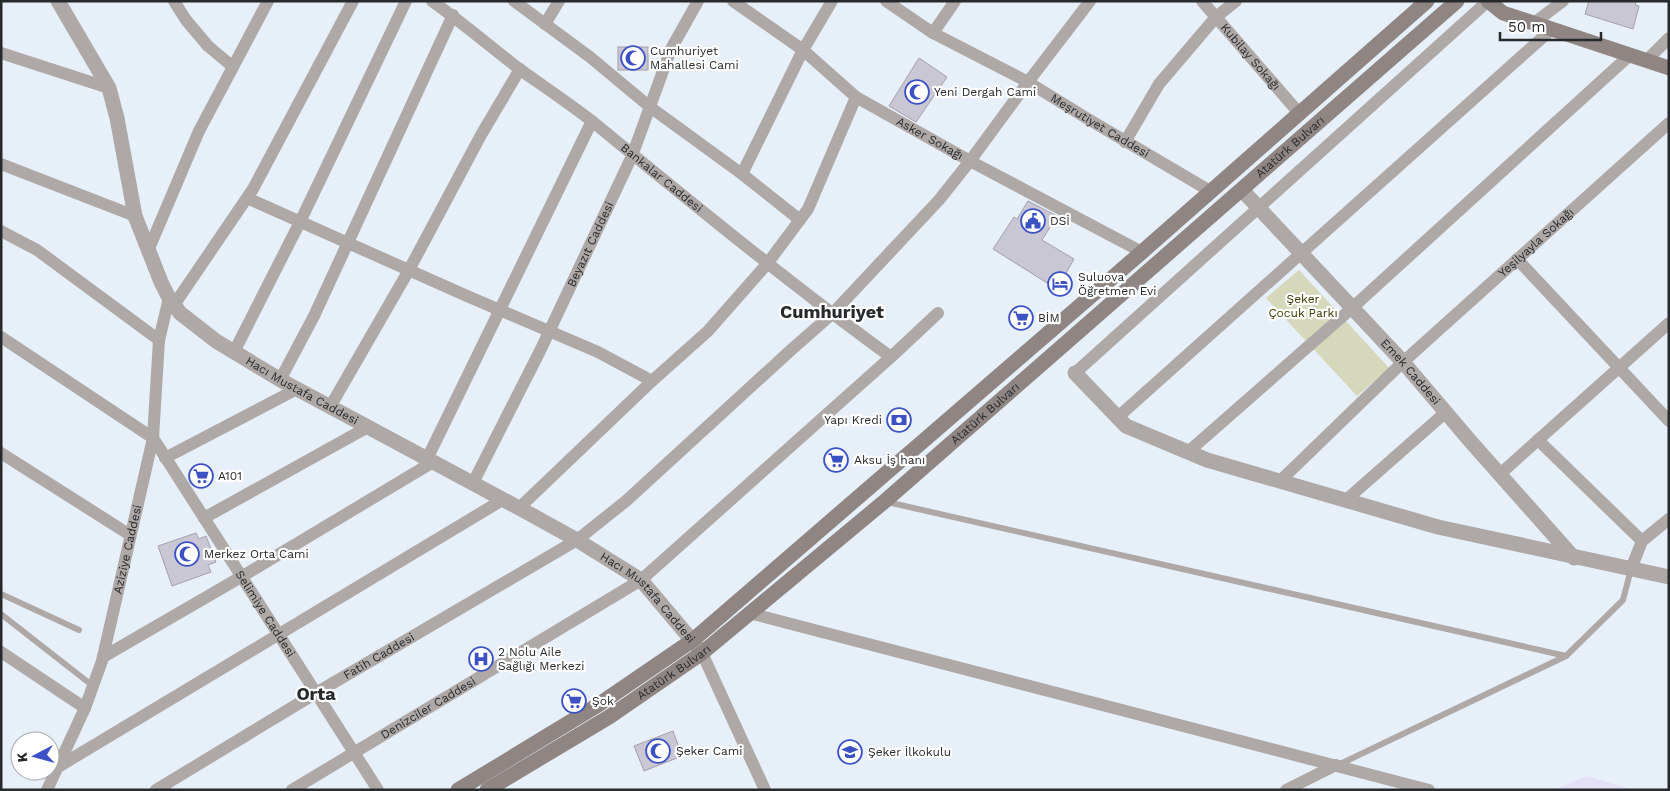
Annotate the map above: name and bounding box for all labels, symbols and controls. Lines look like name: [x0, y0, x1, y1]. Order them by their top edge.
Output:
scale bar: [1500, 10, 1601, 42]
text: 50 m: [1508, 18, 1545, 36]
street label: Kubilay Sokağı: [1218, 21, 1283, 93]
place label: Cumhuriyet Mahallesi Cami: [650, 44, 739, 72]
mosque icon: Cumhuriyet Mahallesi Cami: [620, 45, 646, 71]
mosque icon: Yeni Dergah Cami: [904, 79, 930, 105]
place label: Yeni Dergah Cami: [934, 85, 1036, 99]
street label: Meşrutiyet Caddesi: [1048, 91, 1152, 161]
street label: Atatürk Bulvarı: [1253, 113, 1327, 181]
street label: Asker Sokağı: [894, 114, 966, 163]
street label: Bankalar Caddesi: [618, 141, 705, 215]
street label: Beyazıt Caddesi: [564, 199, 616, 289]
street label: Yeşilyayla Sokağı: [1495, 205, 1577, 280]
public building icon: DSİ: [1020, 208, 1046, 234]
place label: DSİ: [1050, 214, 1070, 228]
place label: Suluova Öğretmen Evi: [1078, 270, 1156, 298]
hotel icon: Suluova Öğretmen Evi: [1047, 271, 1073, 297]
park label: Şeker Çocuk Parkı: [1268, 292, 1338, 320]
district label: Cumhuriyet: [780, 301, 884, 322]
supermarket icon: BİM: [1008, 305, 1034, 331]
place label: BİM: [1038, 311, 1060, 325]
street label: Emek Caddesi: [1378, 336, 1443, 408]
street label: Hacı Mustafa Caddesi: [243, 354, 361, 428]
street label: Atatürk Bulvarı: [948, 380, 1022, 447]
bank icon: Yapı Kredi: [886, 407, 912, 433]
place label: Yapı Kredi: [824, 413, 882, 427]
supermarket icon: Aksu İş hanı: [823, 447, 849, 473]
place label: Aksu İş hanı: [854, 453, 925, 467]
supermarket icon: A101: [188, 463, 214, 489]
place label: A101: [218, 469, 242, 483]
street label: Aziziye Caddesi: [111, 503, 145, 595]
mosque icon: Merkez Orta Cami: [174, 541, 200, 567]
place label: Merkez Orta Cami: [204, 547, 309, 561]
street label: Hacı Mustafa Caddesi: [598, 549, 698, 646]
street label: Selimiye Caddesi: [232, 568, 298, 660]
street label: Fatih Caddesi: [341, 630, 417, 682]
street label: Atatürk Bulvarı: [634, 642, 714, 703]
place label: 2 Nolu Aile Sağlığı Merkezi: [498, 645, 584, 673]
hospital icon: 2 Nolu Aile Sağlığı Merkezi: [468, 646, 494, 672]
street label: Denizciler Caddesi: [378, 674, 478, 742]
district label: Orta: [296, 683, 336, 704]
supermarket icon: Şok: [561, 688, 587, 714]
place label: Şok: [592, 694, 614, 708]
north arrow: [10, 731, 60, 781]
mosque icon: Şeker Cami: [645, 738, 671, 764]
school or university icon: Şeker İlkokulu: [837, 739, 863, 765]
place label: Şeker Cami: [676, 744, 743, 758]
place label: Şeker İlkokulu: [868, 745, 951, 759]
text: K: [14, 751, 31, 763]

